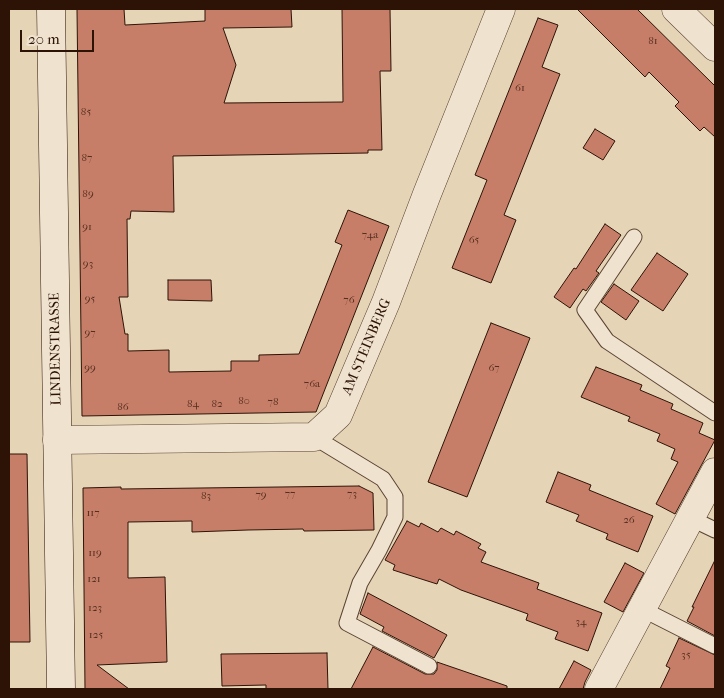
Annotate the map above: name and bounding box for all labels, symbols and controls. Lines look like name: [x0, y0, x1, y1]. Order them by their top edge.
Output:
scale bar: [22, 20, 96, 52]
text: 20 m: [28, 30, 60, 48]
house number: 81: [648, 34, 658, 48]
house number: 61: [515, 81, 525, 95]
house number: 85: [81, 105, 91, 119]
house number: 87: [82, 151, 92, 165]
house number: 89: [82, 187, 94, 201]
house number: 91: [82, 220, 92, 234]
house number: 74a: [362, 228, 378, 242]
house number: 65: [469, 233, 479, 247]
house number: 93: [83, 257, 93, 271]
street label: LINDENSTRASSE: [47, 292, 65, 406]
house number: 95: [85, 292, 95, 306]
house number: 76: [343, 293, 355, 307]
street label: AM STEINBERG: [339, 296, 395, 398]
house number: 97: [84, 326, 96, 340]
house number: 99: [84, 361, 96, 375]
house number: 67: [488, 361, 500, 375]
house number: 76a: [304, 377, 320, 391]
house number: 80: [238, 394, 250, 408]
house number: 78: [268, 395, 278, 409]
house number: 84: [187, 397, 199, 411]
house number: 82: [211, 397, 223, 411]
house number: 86: [117, 400, 129, 414]
house number: 77: [285, 487, 295, 501]
house number: 73: [347, 487, 357, 501]
house number: 79: [255, 488, 267, 502]
house number: 83: [201, 489, 211, 503]
house number: 117: [86, 506, 100, 520]
house number: 26: [623, 513, 635, 527]
house number: 119: [88, 546, 102, 560]
house number: 121: [87, 572, 101, 586]
house number: 123: [88, 601, 102, 615]
house number: 34: [575, 615, 587, 629]
house number: 125: [89, 628, 103, 642]
house number: 35: [681, 648, 691, 662]

